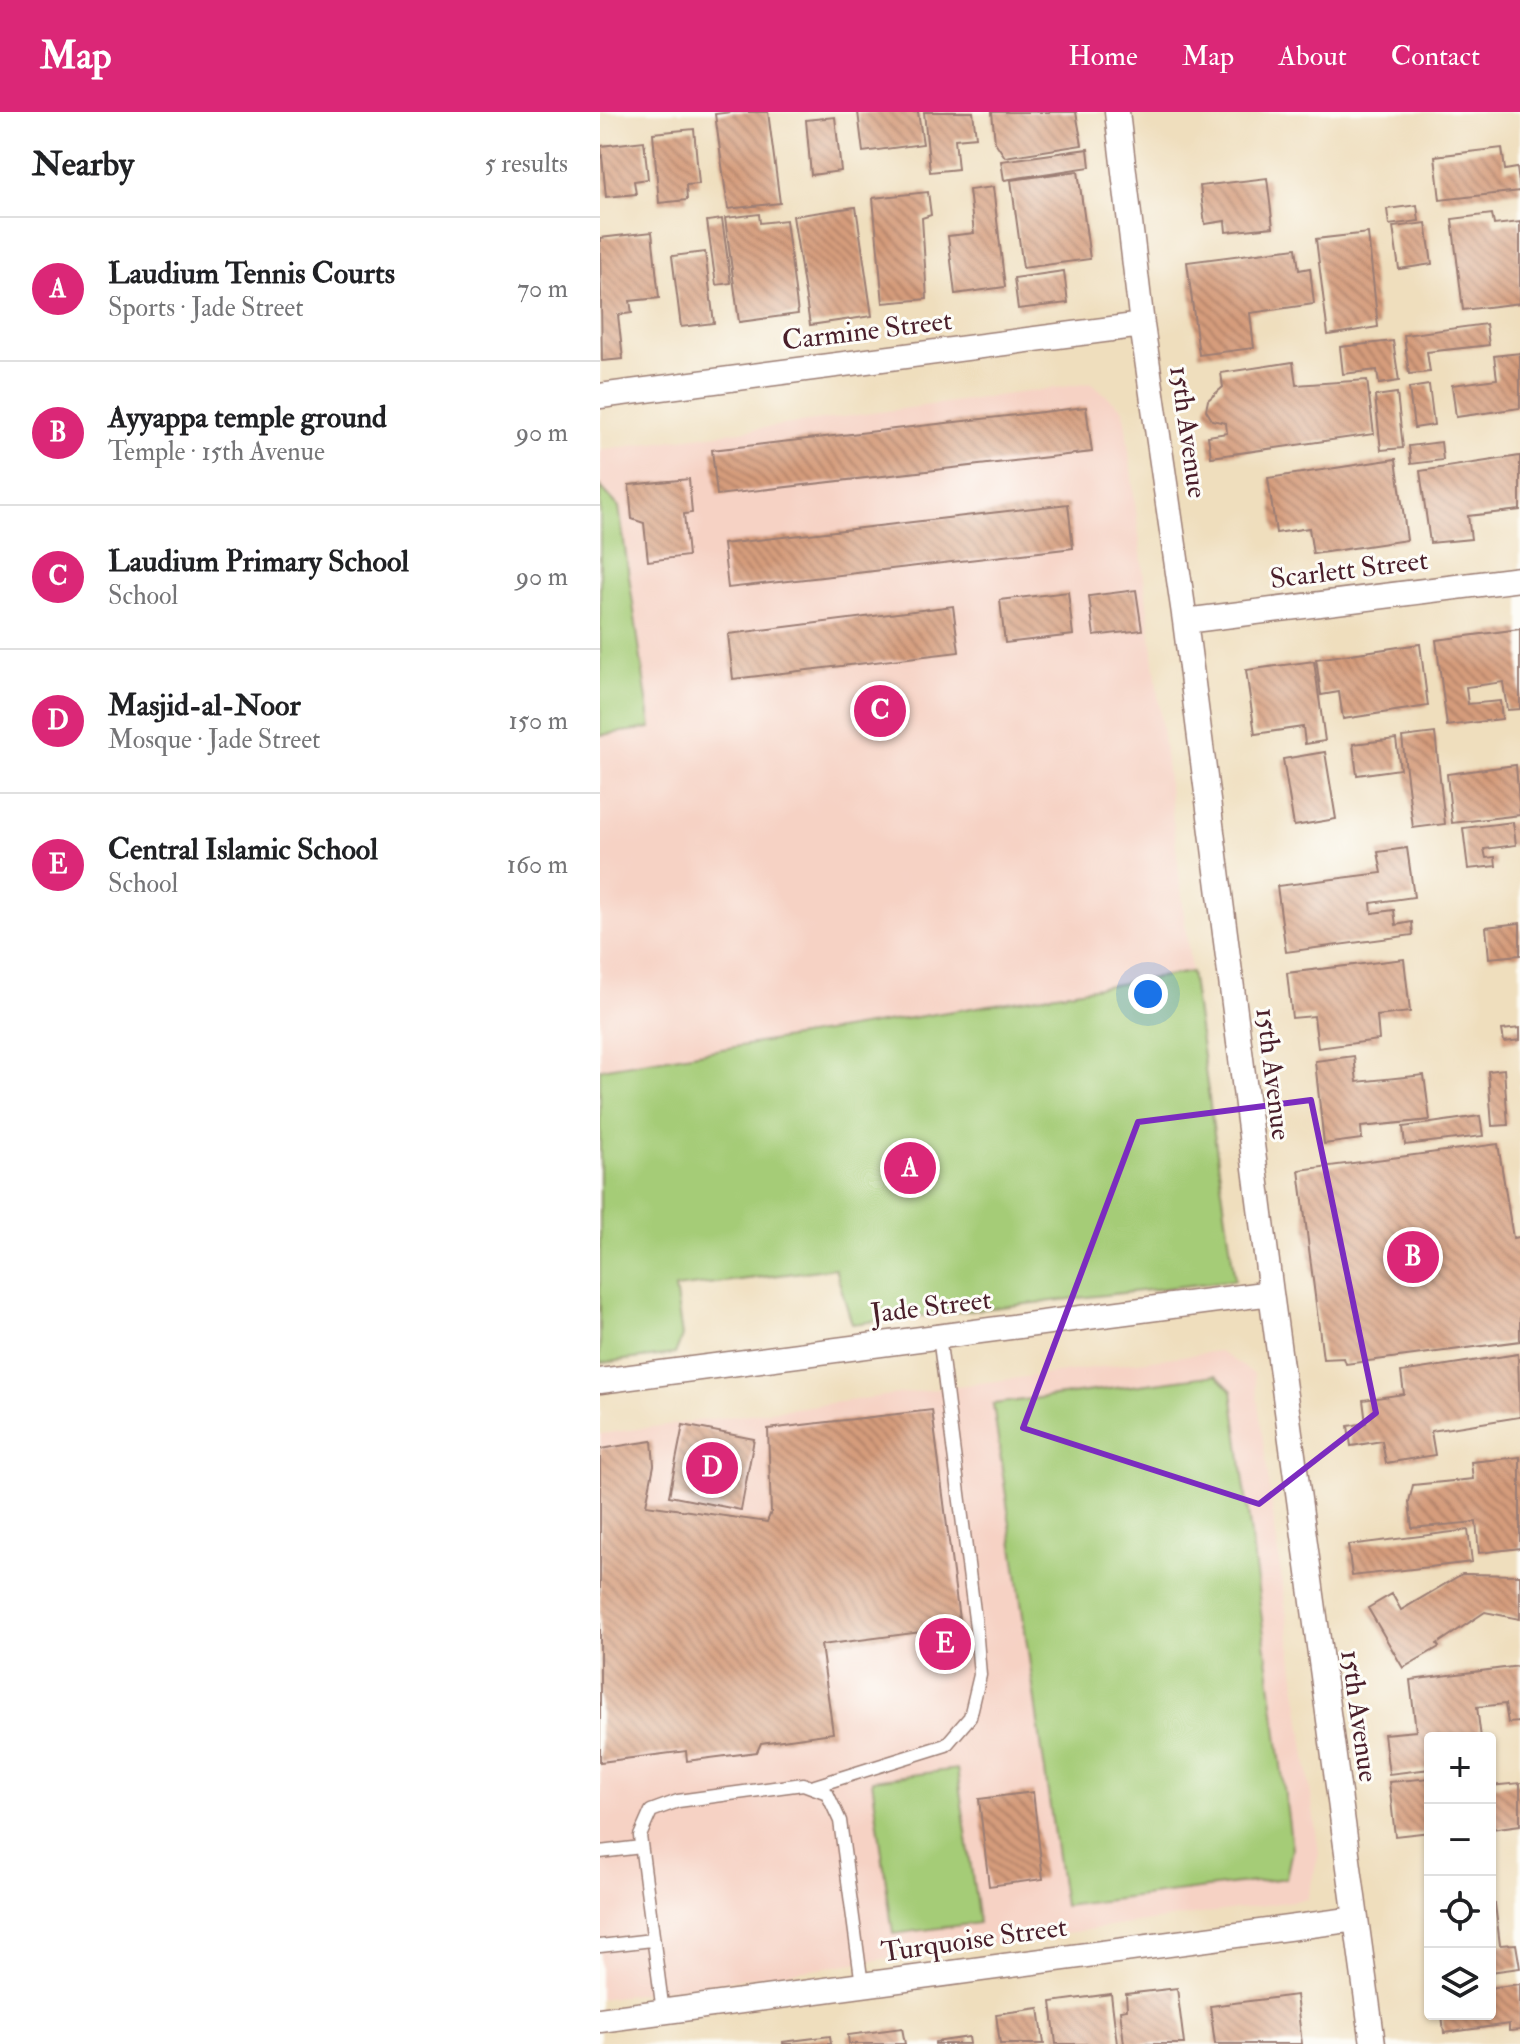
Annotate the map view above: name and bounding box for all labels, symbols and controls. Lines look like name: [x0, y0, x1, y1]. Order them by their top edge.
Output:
text: Map: [40, 32, 111, 80]
text: Home: [1068, 39, 1138, 74]
text: Map: [1182, 39, 1234, 74]
text: About: [1278, 39, 1347, 74]
text: Contact: [1391, 39, 1480, 74]
text: Nearby: [32, 143, 134, 186]
text: 5 results: [484, 148, 568, 180]
text: Laudium Tennis Courts: [108, 255, 395, 292]
text: A: [50, 273, 66, 305]
text: 70 m: [517, 273, 568, 305]
text: Sports · Jade Street: [108, 292, 304, 324]
street label: Carmine Street: [780, 303, 954, 359]
street label: 15th Avenue: [1161, 364, 1215, 501]
text: Ayyappa temple ground: [108, 399, 387, 436]
text: B: [49, 417, 67, 449]
text: 90 m: [516, 417, 568, 449]
text: Temple · 15th Avenue: [108, 436, 325, 468]
text: Laudium Primary School: [108, 543, 409, 580]
street label: Scarlett Street: [1268, 543, 1430, 597]
text: C: [48, 561, 68, 593]
text: 90 m: [516, 561, 568, 593]
text: School: [108, 580, 178, 612]
pin: C: [854, 681, 906, 741]
text: Masjid-al-Noor: [108, 687, 301, 724]
text: D: [47, 705, 69, 737]
text: 150 m: [509, 705, 568, 737]
text: Mosque · Jade Street: [108, 724, 320, 756]
text: Central Islamic School: [108, 831, 378, 868]
text: E: [49, 849, 67, 881]
text: 160 m: [507, 849, 568, 881]
text: School: [108, 868, 178, 900]
your location: [1128, 974, 1168, 1014]
street label: 15th Avenue: [1248, 1006, 1299, 1142]
pin: A: [884, 1138, 936, 1198]
pin: B: [1387, 1227, 1439, 1287]
street label: Jade Street: [868, 1282, 993, 1332]
pin: D: [686, 1438, 738, 1498]
pin: E: [919, 1614, 971, 1674]
street label: 15th Avenue: [1332, 1648, 1386, 1785]
map controls: [1424, 1732, 1496, 2020]
button: +: [1424, 1732, 1496, 1804]
button: −: [1424, 1804, 1496, 1876]
button: locate: [1424, 1876, 1496, 1948]
street label: Turquoise Street: [879, 1910, 1069, 1970]
button: layers: [1424, 1948, 1496, 2020]

